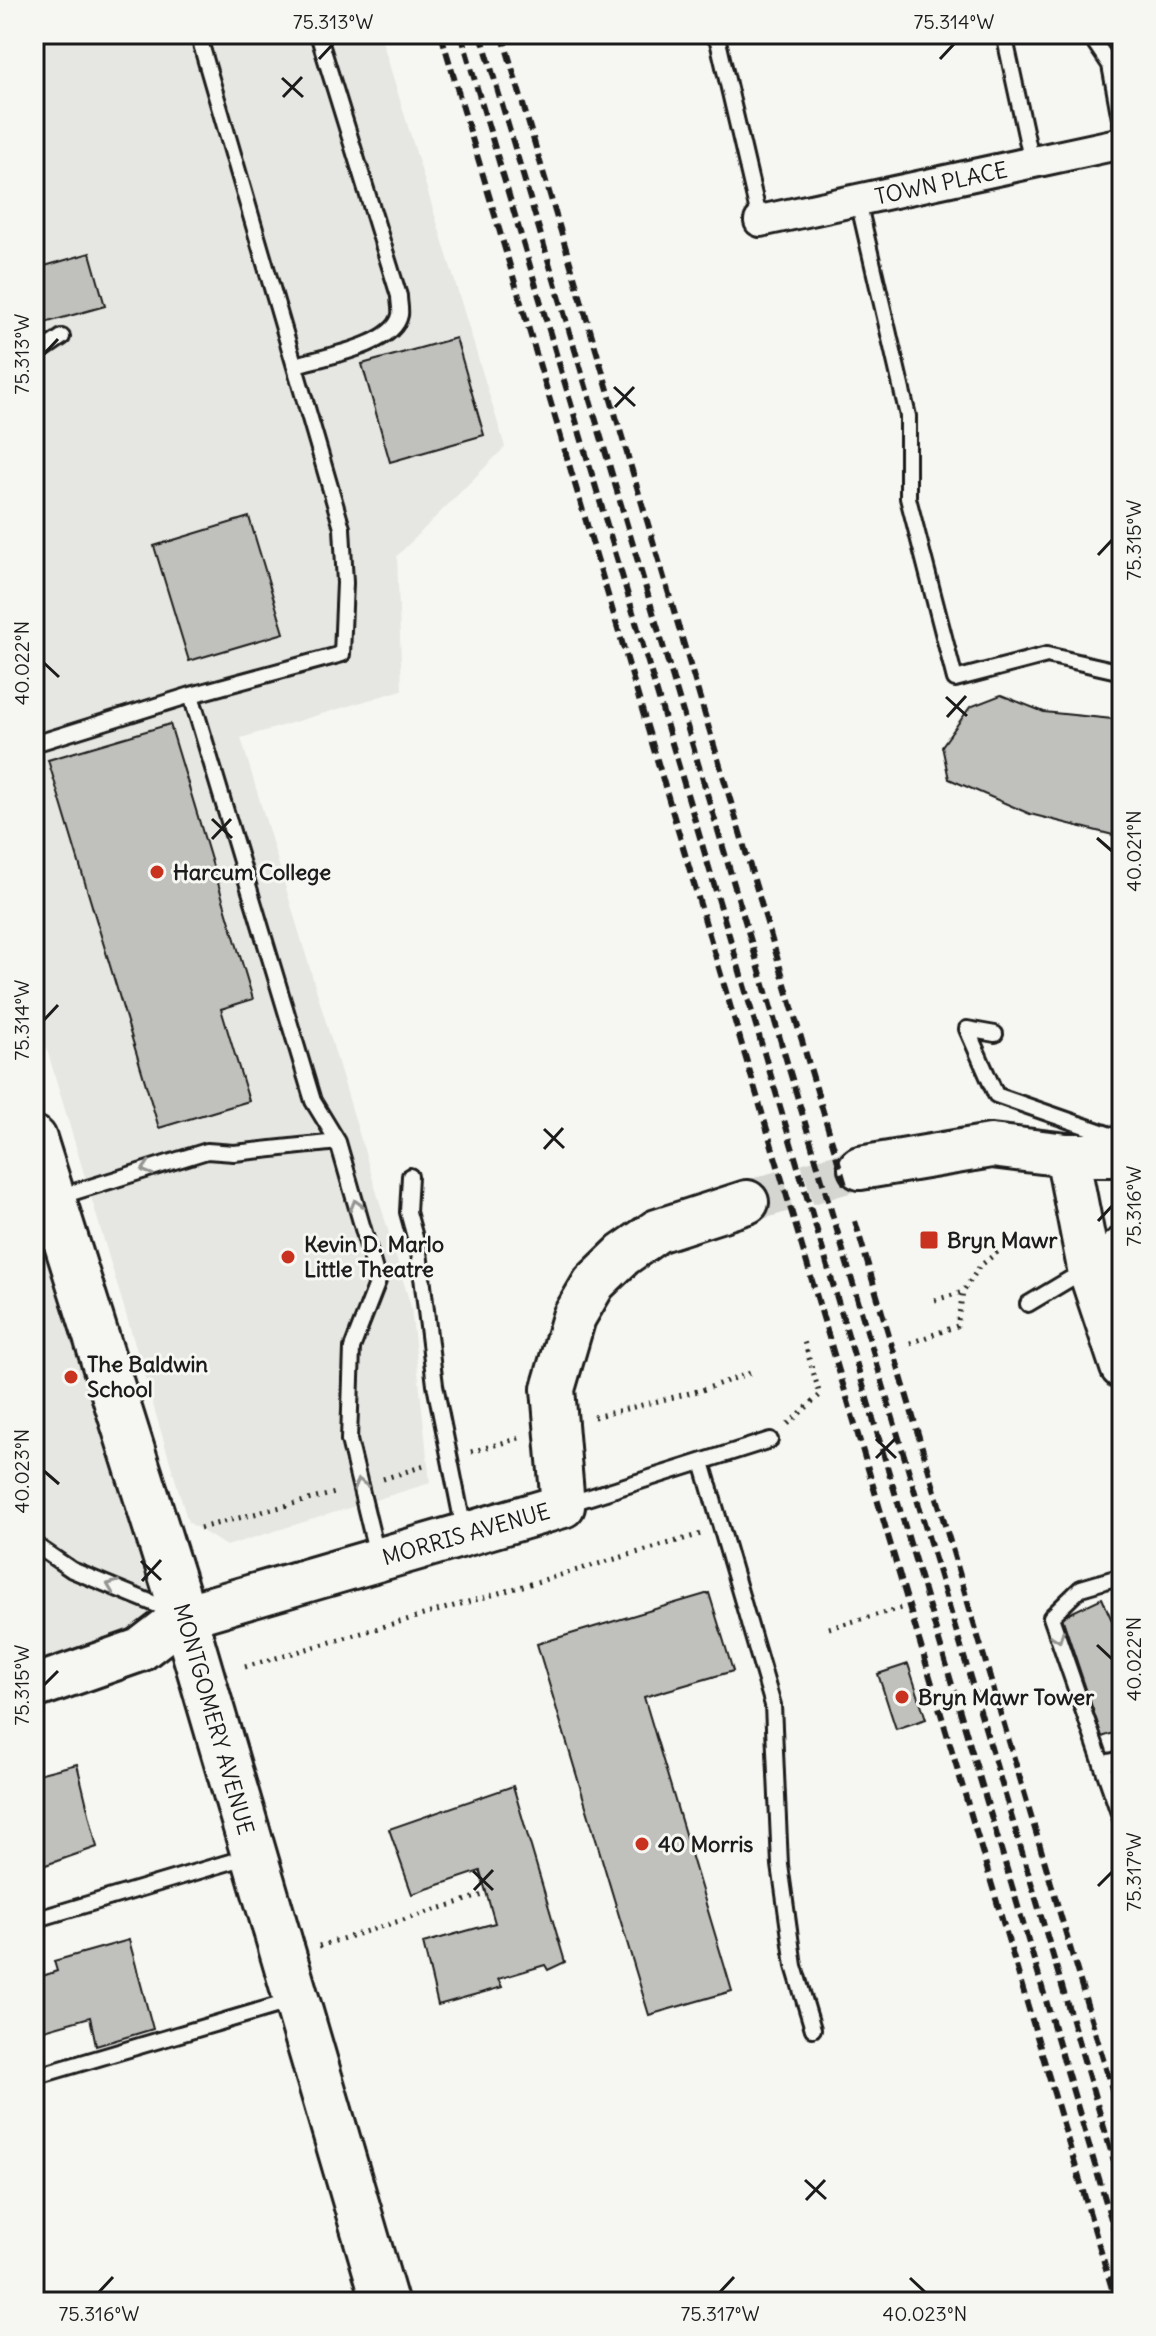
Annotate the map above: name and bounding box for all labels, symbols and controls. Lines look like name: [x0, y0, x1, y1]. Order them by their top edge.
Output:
text: 75.313°W: [293, 9, 373, 34]
text: 75.314°W: [914, 9, 994, 34]
street label: TOWN PLACE: [872, 155, 1010, 211]
text: 75.313°W: [9, 314, 34, 394]
text: 75.315°W: [1121, 500, 1146, 580]
text: 40.022°N: [9, 621, 34, 705]
text: 40.021°N: [1121, 810, 1146, 892]
place label: Harcum College: [173, 858, 331, 886]
marker: Harcum College: [148, 863, 166, 881]
text: 75.314°W: [9, 980, 34, 1060]
one-way arrow: [141, 1160, 155, 1176]
text: 75.316°W: [1121, 1166, 1146, 1246]
one-way arrow: [349, 1199, 365, 1213]
place label: Bryn Mawr: [947, 1226, 1058, 1254]
marker: Bryn Mawr: [918, 1229, 940, 1251]
place label: Kevin D. Marlo Little Theatre: [304, 1230, 444, 1283]
marker: Kevin D. Marlo Little Theatre: [279, 1248, 297, 1266]
place label: The Baldwin School: [87, 1350, 208, 1403]
marker: The Baldwin School: [62, 1368, 80, 1386]
text: 40.023°N: [9, 1429, 34, 1513]
one-way arrow: [352, 1478, 369, 1491]
street label: MORRIS AVENUE: [379, 1497, 553, 1571]
one-way arrow: [106, 1580, 120, 1596]
street label: MONTGOMERY AVENUE: [168, 1600, 260, 1838]
text: 40.022°N: [1121, 1617, 1146, 1701]
one-way arrow: [1048, 1629, 1065, 1643]
text: 75.315°W: [9, 1645, 34, 1725]
place label: Bryn Mawr Tower: [918, 1683, 1095, 1711]
marker: Bryn Mawr Tower: [893, 1688, 911, 1706]
place label: 40 Morris: [658, 1830, 753, 1858]
text: 75.317°W: [1121, 1832, 1146, 1912]
marker: 40 Morris: [633, 1835, 651, 1853]
text: 75.316°W: [59, 2301, 139, 2326]
text: 75.317°W: [680, 2301, 760, 2326]
text: 40.023°N: [883, 2301, 967, 2326]

